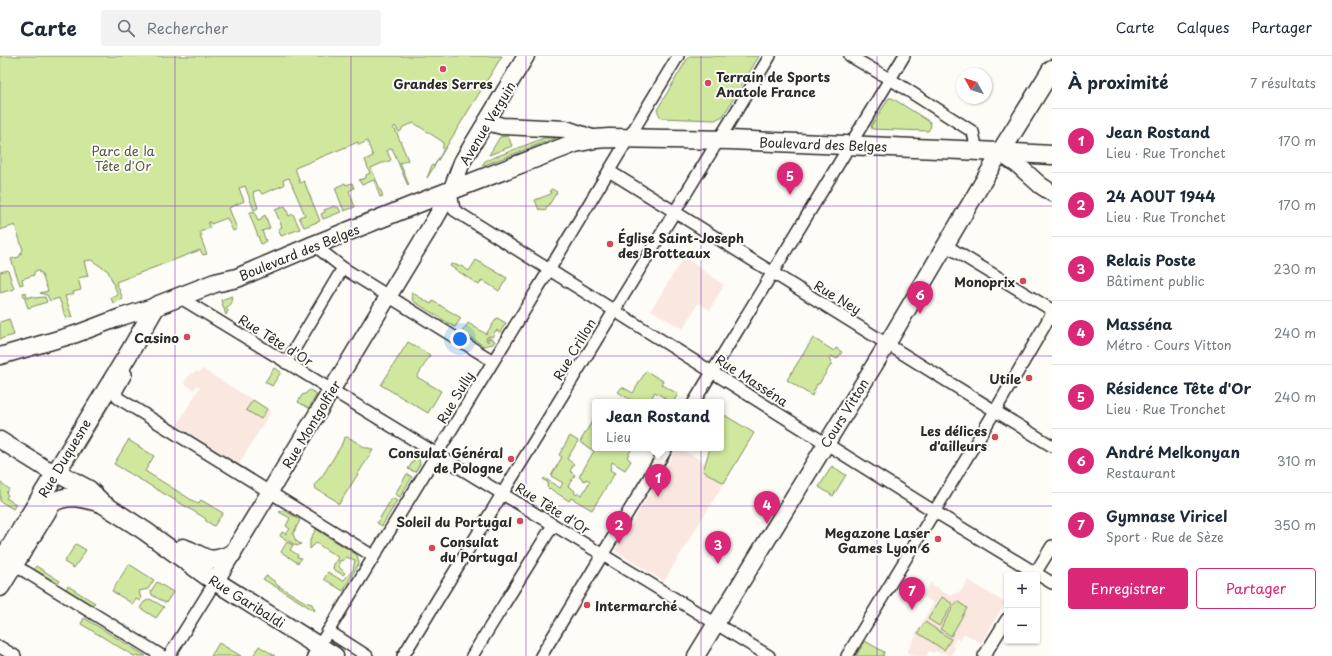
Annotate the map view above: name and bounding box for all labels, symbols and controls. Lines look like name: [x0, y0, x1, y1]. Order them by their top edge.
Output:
search box: [101, 10, 381, 46]
text: Carte: [20, 14, 77, 42]
text: Rechercher: [147, 16, 228, 39]
icon: search: [115, 17, 137, 39]
text: Carte: [1116, 17, 1155, 38]
text: Calques: [1177, 17, 1229, 38]
text: Partager: [1251, 17, 1312, 38]
marker: Grandes Serres: [438, 64, 448, 74]
place label: Terrain de Sports Anatole France: [715, 67, 830, 101]
north arrow: [956, 68, 992, 104]
text: À proximité: [1068, 69, 1168, 95]
text: 7 résultats: [1250, 73, 1316, 92]
place label: Grandes Serres: [393, 74, 493, 93]
street label: Avenue Verguin: [454, 78, 520, 168]
marker: Terrain de Sports Anatole France: [703, 78, 713, 88]
text: Jean Rostand: [1106, 120, 1210, 143]
text: 1: [1078, 131, 1084, 150]
text: 170 m: [1278, 131, 1316, 150]
street label: Boulevard des Belges: [759, 132, 888, 156]
park label: Parc de la Tête d'Or: [91, 141, 156, 175]
text: Lieu · Rue Tronchet: [1106, 143, 1225, 162]
pin: 5: [777, 162, 803, 195]
text: 24 AOUT 1944: [1106, 184, 1216, 207]
text: 2: [1076, 195, 1086, 214]
text: 170 m: [1278, 195, 1316, 214]
text: Lieu · Rue Tronchet: [1106, 207, 1225, 226]
street label: Boulevard des Belges: [236, 219, 362, 285]
place label: Église Saint-Joseph des Brotteaux: [618, 228, 744, 262]
marker: Église Saint-Joseph des Brotteaux: [605, 239, 615, 249]
text: Relais Poste: [1106, 248, 1196, 271]
text: 3: [1077, 259, 1085, 278]
text: 230 m: [1274, 259, 1316, 278]
text: Bâtiment public: [1106, 271, 1205, 290]
place label: Monoprix: [954, 272, 1016, 291]
street label: Rue Ney: [811, 275, 865, 319]
marker: Monoprix: [1018, 276, 1028, 286]
pin: 6: [907, 281, 933, 314]
street label: Rue Tête d'Or: [235, 310, 317, 370]
text: Masséna: [1106, 312, 1172, 335]
street label: Rue Crillon: [548, 315, 600, 383]
text: 4: [1077, 323, 1085, 342]
text: 240 m: [1274, 323, 1316, 342]
place label: Casino: [134, 328, 179, 347]
your location: [450, 329, 470, 349]
marker: Casino: [182, 332, 192, 342]
text: Métro · Cours Vitton: [1106, 335, 1232, 354]
street label: Rue Masséna: [712, 350, 793, 411]
street label: Rue Sully: [432, 367, 478, 427]
place label: Utile: [989, 369, 1022, 388]
marker: Utile: [1024, 373, 1034, 383]
street label: Cours Vitton: [815, 375, 873, 451]
street label: Rue Montgolfier: [277, 376, 345, 472]
text: Résidence Tête d'Or: [1106, 376, 1251, 399]
text: 5: [1077, 387, 1085, 406]
text: 240 m: [1274, 387, 1316, 406]
popup: [592, 399, 724, 451]
text: Lieu · Rue Tronchet: [1106, 399, 1225, 418]
text: Jean Rostand: [606, 404, 710, 427]
street label: Rue Duquesne: [33, 415, 95, 501]
place label: Les délices d'ailleurs: [920, 421, 987, 455]
text: Lieu: [606, 427, 631, 446]
marker: Les délices d'ailleurs: [990, 432, 1000, 442]
text: André Melkonyan: [1106, 440, 1240, 463]
place label: Consulat Général de Pologne: [388, 443, 504, 477]
text: 6: [1076, 451, 1086, 470]
text: 310 m: [1277, 451, 1316, 470]
marker: Consulat Général de Pologne: [506, 454, 516, 464]
text: Restaurant: [1106, 463, 1176, 482]
pin: 1: [645, 464, 671, 497]
street label: Rue Tête d'Or: [512, 478, 594, 538]
pin: 4: [754, 491, 780, 524]
text: Gymnase Viricel: [1106, 504, 1227, 527]
pin: 2: [606, 511, 632, 544]
place label: Soleil du Portugal: [396, 512, 512, 531]
text: 7: [1077, 515, 1085, 534]
text: 350 m: [1274, 515, 1316, 534]
marker: Soleil du Portugal: [515, 516, 525, 526]
place label: Megazone Laser Games Lyon 6: [825, 523, 930, 557]
text: Sport · Rue de Sèze: [1106, 527, 1224, 546]
pin: 3: [705, 531, 731, 564]
place label: Consulat du Portugal: [440, 532, 518, 566]
marker: Megazone Laser Games Lyon 6: [933, 534, 943, 544]
marker: Consulat du Portugal: [427, 543, 437, 553]
button: Enregistrer: [1068, 568, 1188, 609]
button: Partager: [1196, 568, 1316, 609]
street label: Rue Garibaldi: [205, 570, 289, 632]
map controls: [1004, 572, 1040, 644]
button: +: [1004, 572, 1040, 608]
pin: 7: [899, 577, 925, 610]
place label: Intermarché: [595, 596, 677, 615]
marker: Intermarché: [582, 600, 592, 610]
button: −: [1004, 608, 1040, 644]

